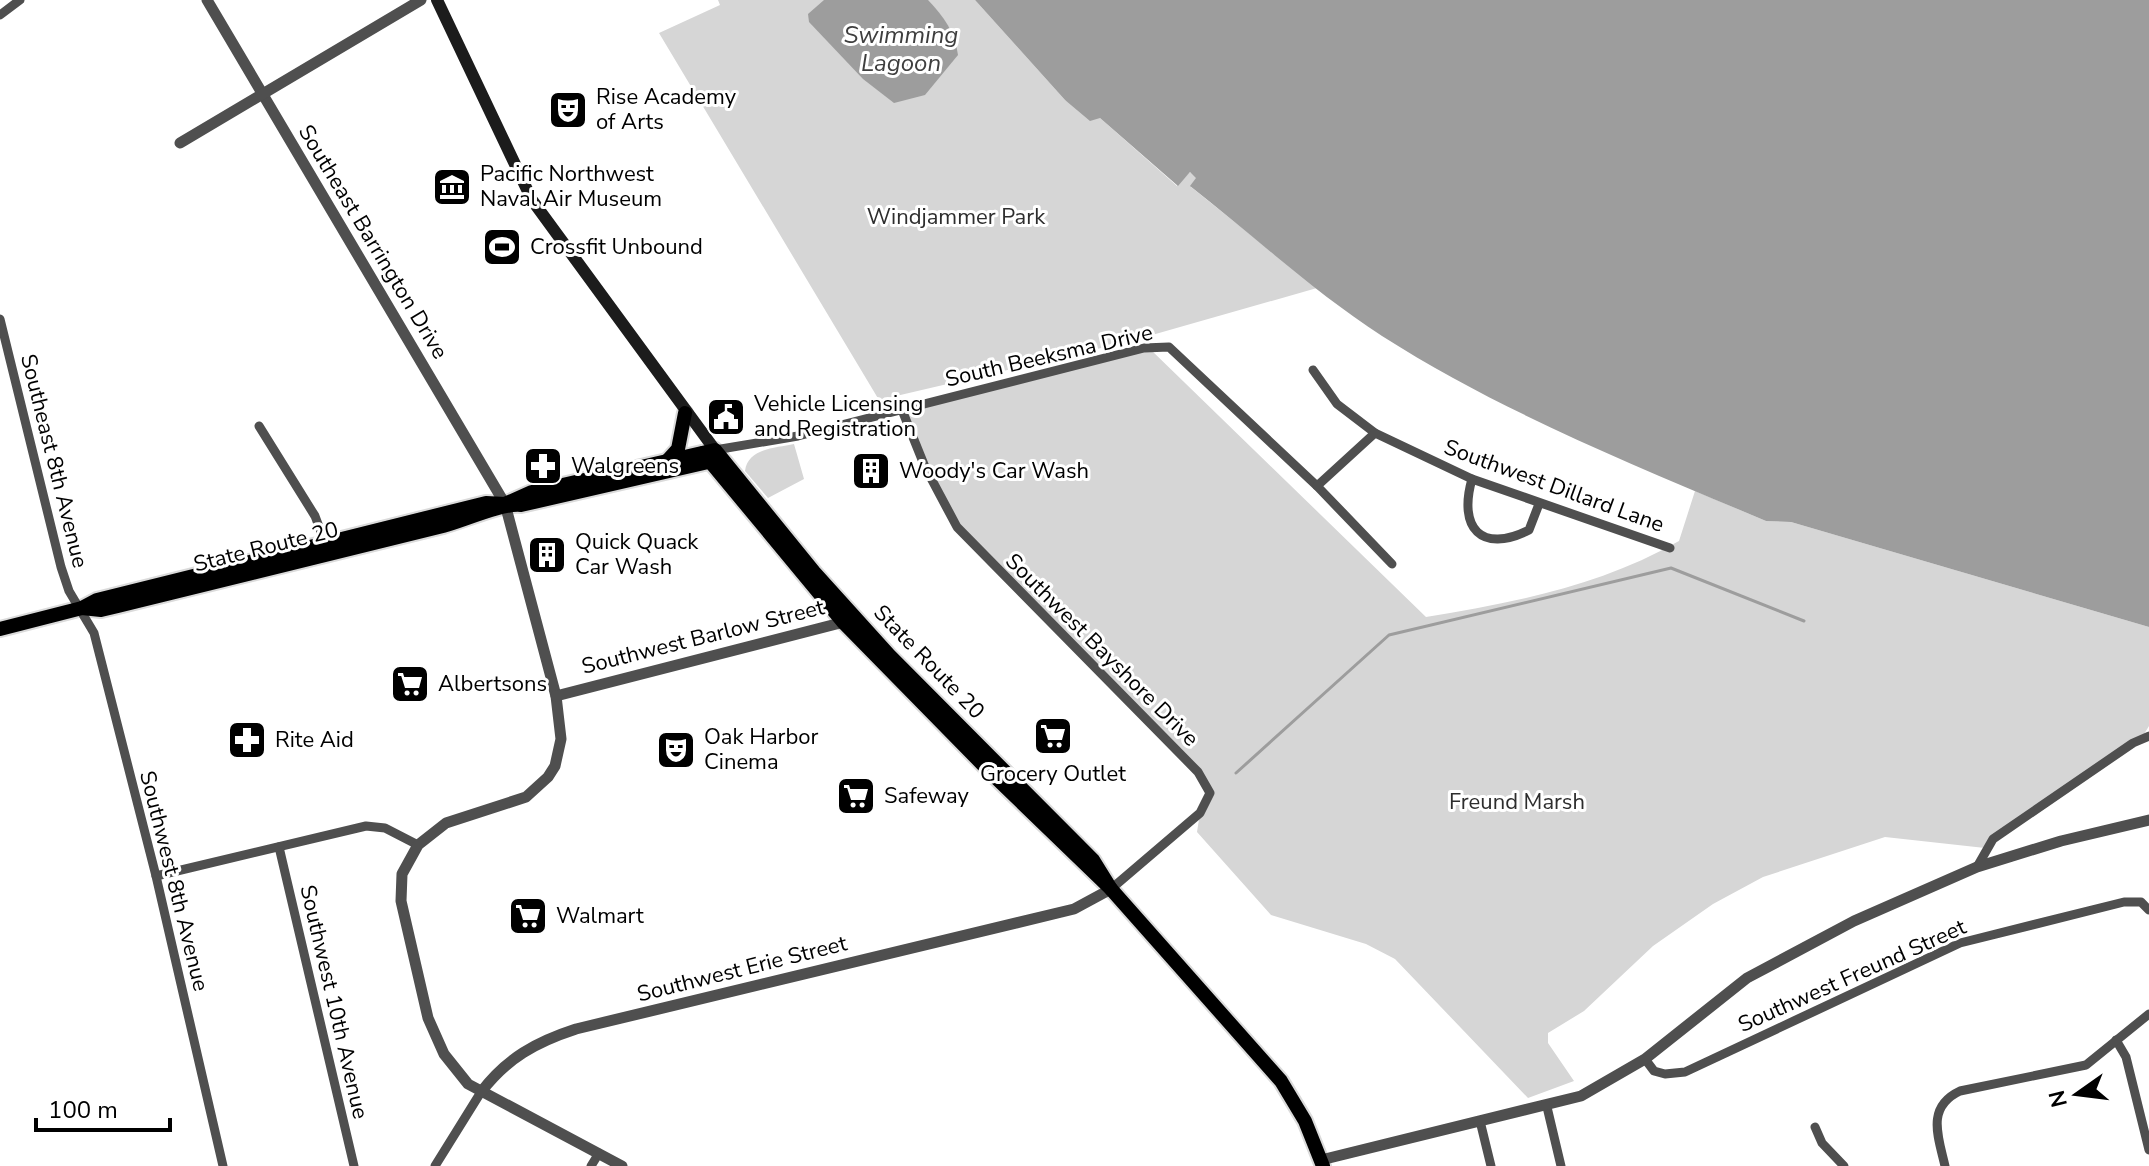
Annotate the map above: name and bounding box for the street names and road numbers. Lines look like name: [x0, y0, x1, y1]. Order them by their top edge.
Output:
street label: Southeast Barrington Drive: [291, 119, 455, 365]
street label: South Beeksma Drive: [942, 318, 1156, 394]
street label: Southeast 8th Avenue: [13, 351, 95, 571]
street label: Southwest Dillard Lane: [1440, 432, 1668, 540]
street label: State Route 20: [190, 515, 342, 579]
street label: Southwest Bayshore Drive: [999, 547, 1205, 753]
street label: Southwest Barlow Street: [579, 592, 828, 682]
street label: State Route 20: [867, 598, 991, 726]
street label: Southwest 8th Avenue: [132, 768, 216, 994]
street label: Southwest 10th Avenue: [292, 882, 376, 1122]
street label: Southwest Freund Street: [1733, 912, 1971, 1040]
street label: Southwest Erie Street: [634, 928, 850, 1010]

